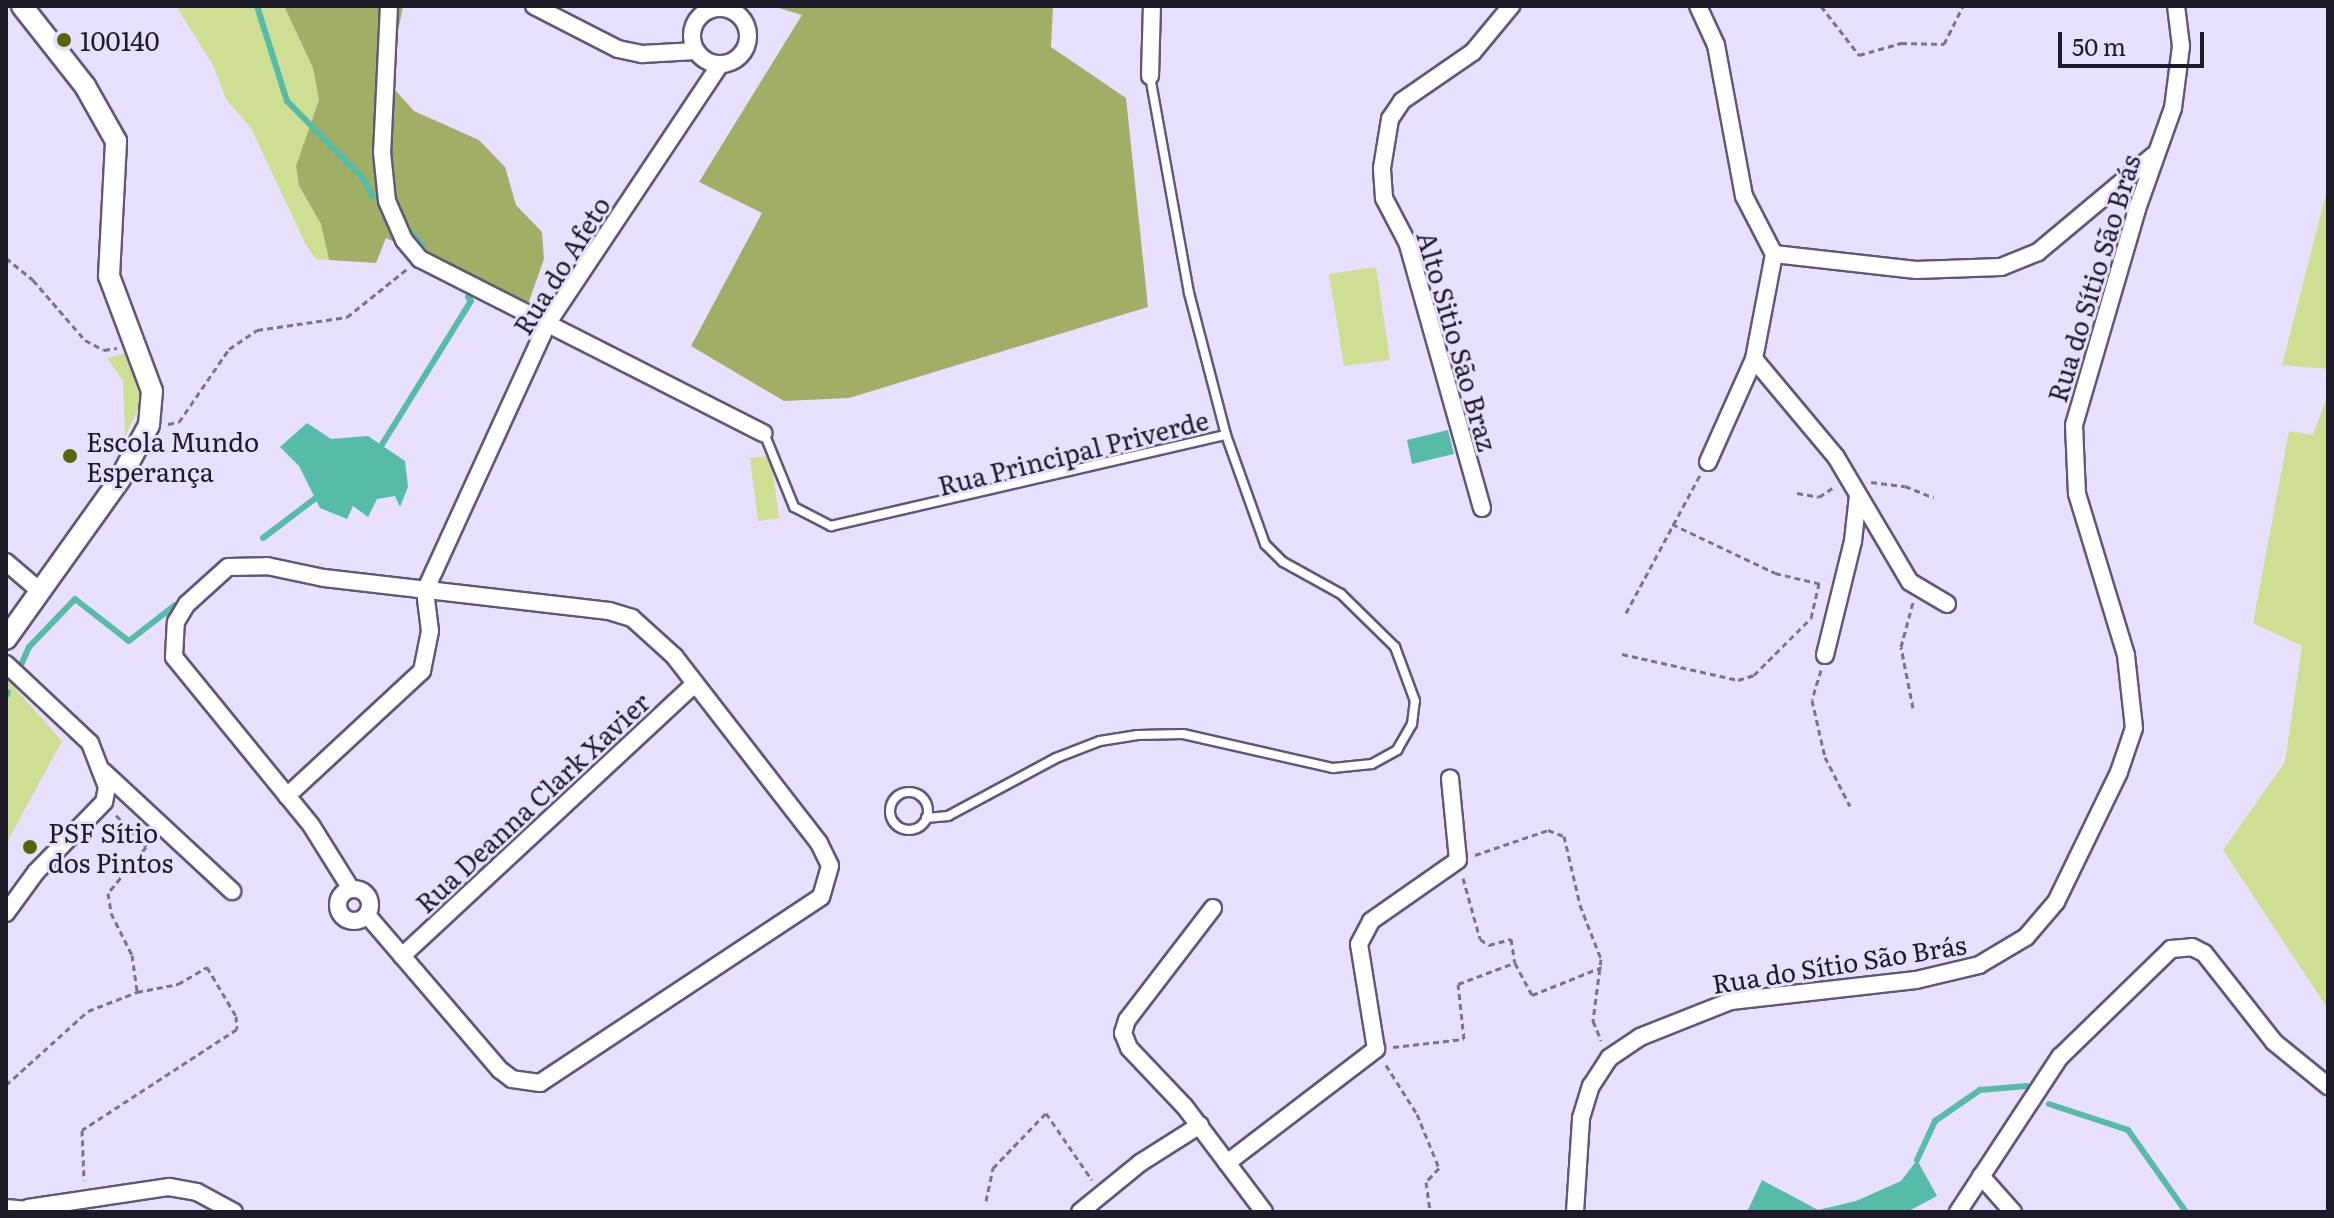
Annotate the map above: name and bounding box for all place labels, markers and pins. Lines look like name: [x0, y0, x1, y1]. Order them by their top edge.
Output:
place label: 100140: [80, 24, 160, 56]
marker: 100140: [55, 31, 73, 49]
place label: Escola Mundo Esperança: [86, 425, 259, 486]
marker: Escola Mundo Esperança: [61, 447, 79, 465]
place label: PSF Sítio dos Pintos: [48, 816, 173, 878]
marker: PSF Sítio dos Pintos: [19, 836, 41, 858]

